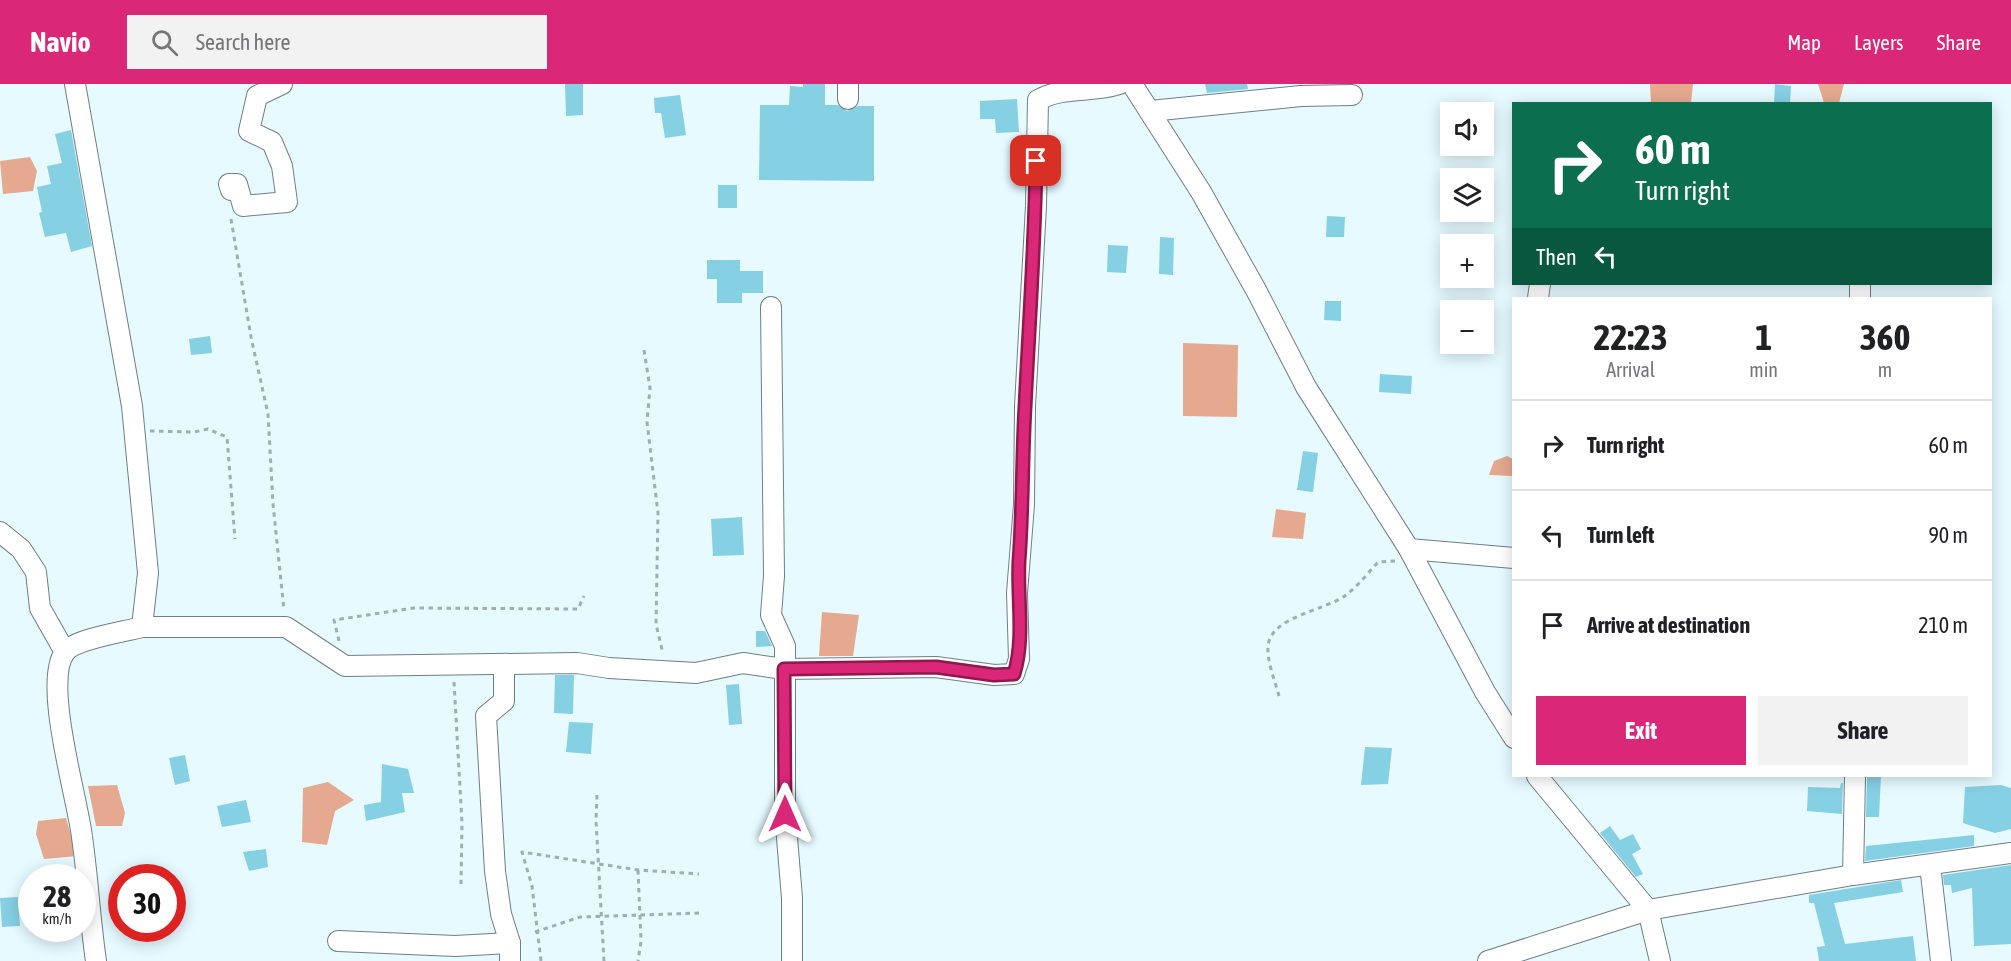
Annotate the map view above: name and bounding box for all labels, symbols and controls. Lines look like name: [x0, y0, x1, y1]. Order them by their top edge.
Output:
search box: [127, 15, 547, 69]
text: Navio: [30, 26, 91, 58]
icon: search: [148, 26, 181, 59]
text: Search here: [196, 29, 291, 55]
text: Map: [1787, 30, 1821, 54]
text: Layers: [1854, 30, 1904, 54]
text: Share: [1937, 30, 1981, 54]
map controls: [1440, 102, 1494, 354]
button: sound: [1440, 102, 1494, 156]
text: 60 m: [1635, 125, 1710, 173]
icon: right: [1536, 126, 1614, 204]
pin: [1010, 135, 1061, 186]
icon: arrive: [1019, 144, 1052, 177]
button: layers: [1440, 168, 1494, 222]
text: Turn right: [1635, 175, 1730, 206]
button: +: [1440, 234, 1494, 288]
icon: left: [1589, 240, 1622, 273]
text: Then: [1536, 244, 1577, 270]
button: −: [1440, 300, 1494, 354]
text: 22:23: [1594, 316, 1668, 358]
text: 1: [1755, 316, 1772, 358]
text: 360: [1860, 316, 1910, 358]
text: Arrival: [1606, 358, 1655, 381]
text: min: [1749, 358, 1778, 381]
text: m: [1878, 358, 1892, 381]
icon: right: [1536, 429, 1569, 462]
text: Turn right: [1587, 432, 1664, 458]
text: 60 m: [1928, 432, 1968, 458]
icon: left: [1536, 519, 1569, 552]
text: Turn left: [1587, 522, 1654, 548]
text: 90 m: [1928, 522, 1968, 548]
icon: arrive: [1536, 609, 1569, 642]
text: Arrive at destination: [1587, 612, 1750, 638]
text: 210 m: [1918, 612, 1968, 638]
button: Exit: [1536, 696, 1746, 765]
button: Share: [1758, 696, 1968, 765]
position arrow: [753, 782, 817, 846]
speed limit sign: 30: [108, 864, 186, 942]
text: 28: [43, 879, 71, 913]
text: km/h: [42, 910, 72, 927]

